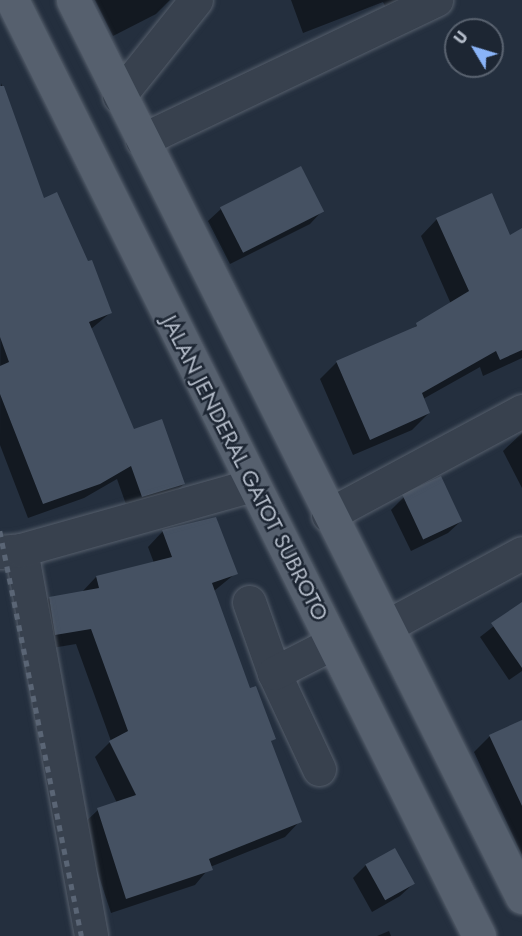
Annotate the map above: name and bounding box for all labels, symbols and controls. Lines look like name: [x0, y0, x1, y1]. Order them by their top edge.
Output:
north arrow: [444, 18, 504, 78]
text: U: [448, 26, 474, 49]
street label: JALAN JENDERAL GATOT SUBROTO: [156, 311, 334, 625]

